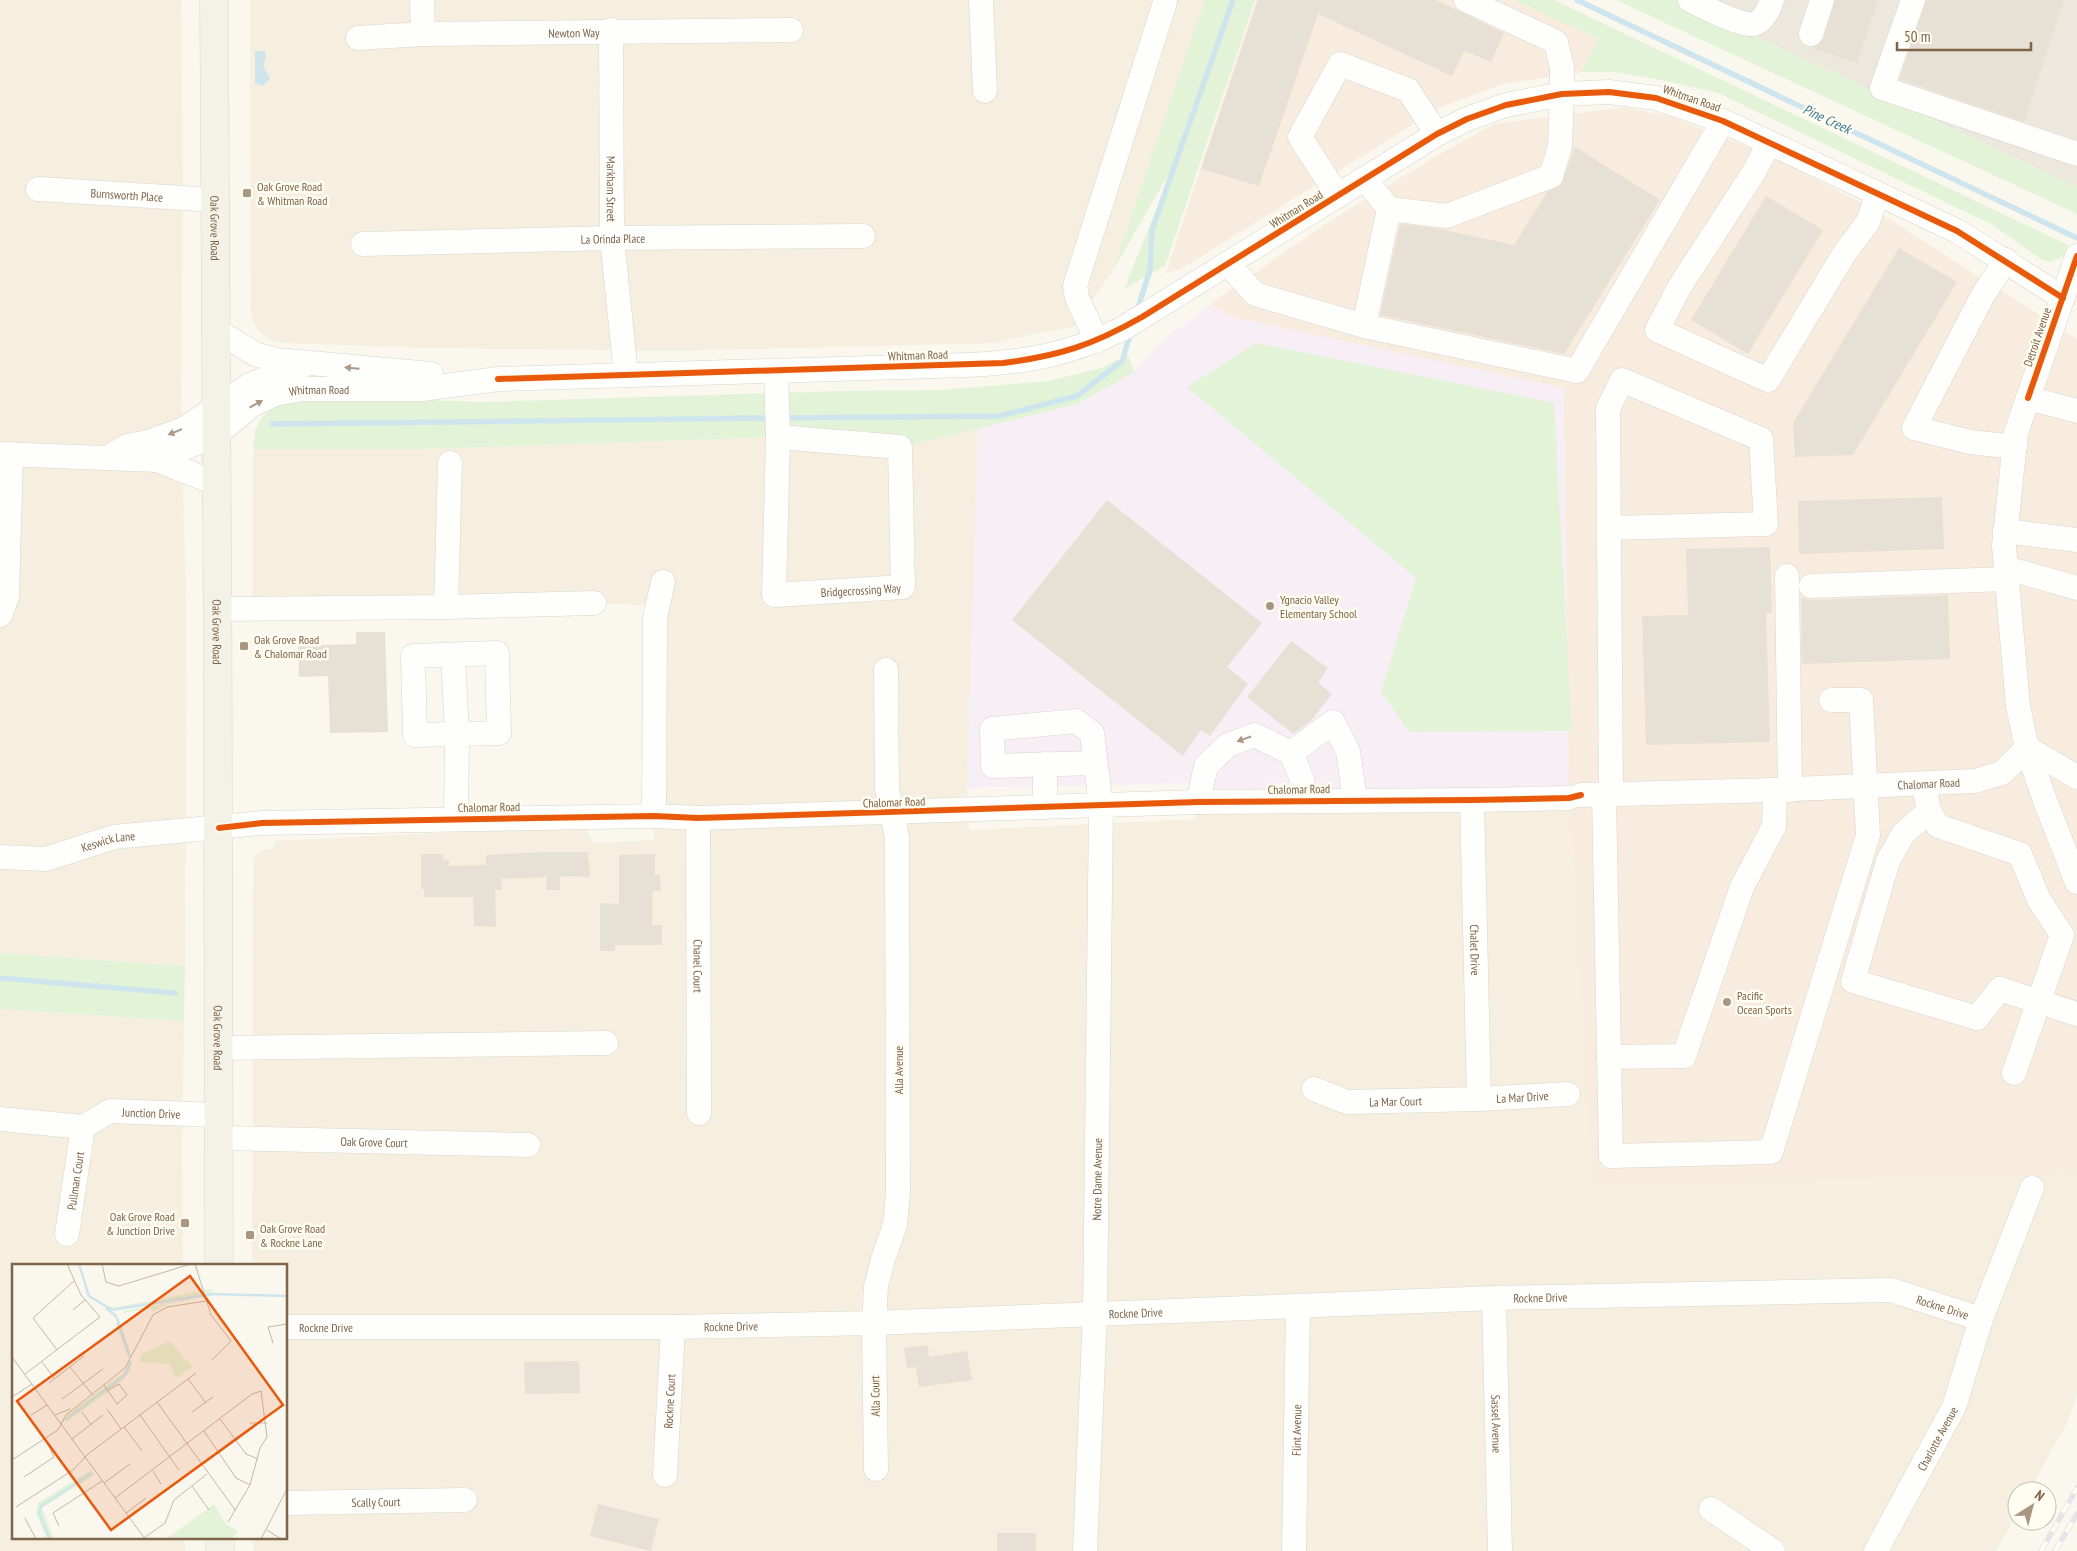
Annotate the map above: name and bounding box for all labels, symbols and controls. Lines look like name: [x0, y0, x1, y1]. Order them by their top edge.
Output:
scale bar: [1897, 20, 2031, 52]
street label: Newton Way: [548, 25, 600, 40]
text: 50 m: [1904, 27, 1930, 46]
street label: Whitman Road: [1661, 81, 1723, 115]
water label: Pine Creek: [1800, 100, 1855, 139]
street label: Markham Street: [604, 156, 619, 223]
place label: Oak Grove Road & Whitman Road: [257, 179, 327, 208]
street label: Burnsworth Place: [90, 185, 163, 204]
marker: Oak Grove Road & Whitman Road: [241, 187, 253, 199]
street label: Whitman Road: [1267, 187, 1325, 231]
street label: Oak Grove Road: [208, 195, 223, 261]
street label: La Orinda Place: [580, 230, 645, 246]
street label: Detroit Avenue: [2020, 305, 2054, 369]
street label: Whitman Road: [888, 346, 948, 364]
one-way arrow: [343, 363, 359, 371]
street label: Whitman Road: [288, 382, 349, 399]
one-way arrow: [248, 400, 263, 408]
one-way arrow: [168, 429, 182, 437]
street label: Bridgecrossing Way: [820, 580, 902, 600]
place label: Ygnacio Valley Elementary School: [1280, 592, 1357, 621]
street label: Oak Grove Road: [210, 599, 225, 665]
marker: Ygnacio Valley Elementary School: [1264, 600, 1276, 612]
place label: Oak Grove Road & Chalomar Road: [254, 632, 327, 661]
marker: Oak Grove Road & Chalomar Road: [238, 640, 250, 652]
one-way arrow: [1237, 736, 1252, 743]
street label: Chalomar Road: [1897, 774, 1960, 792]
street label: Chalomar Road: [1268, 781, 1330, 797]
street label: Chalomar Road: [863, 793, 925, 811]
street label: Chalomar Road: [458, 799, 520, 815]
street label: Keswick Lane: [79, 828, 136, 855]
street label: Chalet Drive: [1467, 924, 1484, 976]
street label: Chanel Court: [691, 939, 706, 994]
place label: Pacific Ocean Sports: [1737, 988, 1792, 1017]
marker: Pacific Ocean Sports: [1721, 996, 1733, 1008]
street label: Oak Grove Road: [211, 1005, 226, 1071]
street label: Alla Avenue: [891, 1046, 906, 1094]
street label: La Mar Drive: [1496, 1088, 1549, 1106]
street label: La Mar Court: [1369, 1093, 1423, 1109]
street label: Junction Drive: [121, 1104, 181, 1121]
street label: Oak Grove Court: [340, 1133, 408, 1150]
street label: Notre Dame Avenue: [1089, 1138, 1105, 1220]
street label: Pullman Court: [63, 1150, 87, 1211]
place label: Oak Grove Road & Junction Drive: [106, 1209, 175, 1238]
marker: Oak Grove Road & Junction Drive: [179, 1217, 191, 1229]
place label: Oak Grove Road & Rockne Lane: [260, 1221, 325, 1250]
marker: Oak Grove Road & Rockne Lane: [244, 1229, 256, 1241]
inset map: [12, 1264, 288, 1538]
street label: Rockne Drive: [1513, 1289, 1568, 1305]
street label: Rockne Drive: [1915, 1291, 1971, 1322]
street label: Rockne Drive: [1108, 1304, 1163, 1321]
street label: Rockne Drive: [704, 1318, 758, 1334]
street label: Rockne Drive: [299, 1320, 353, 1335]
street label: Rockne Court: [660, 1373, 678, 1429]
street label: Alla Court: [867, 1375, 883, 1417]
street label: Sassel Avenue: [1489, 1395, 1505, 1453]
street label: Flint Avenue: [1288, 1404, 1304, 1456]
street label: Charlotte Avenue: [1913, 1404, 1960, 1473]
north arrow: [2007, 1481, 2057, 1531]
text: N: [2031, 1486, 2048, 1505]
street label: Scally Court: [351, 1494, 401, 1509]

